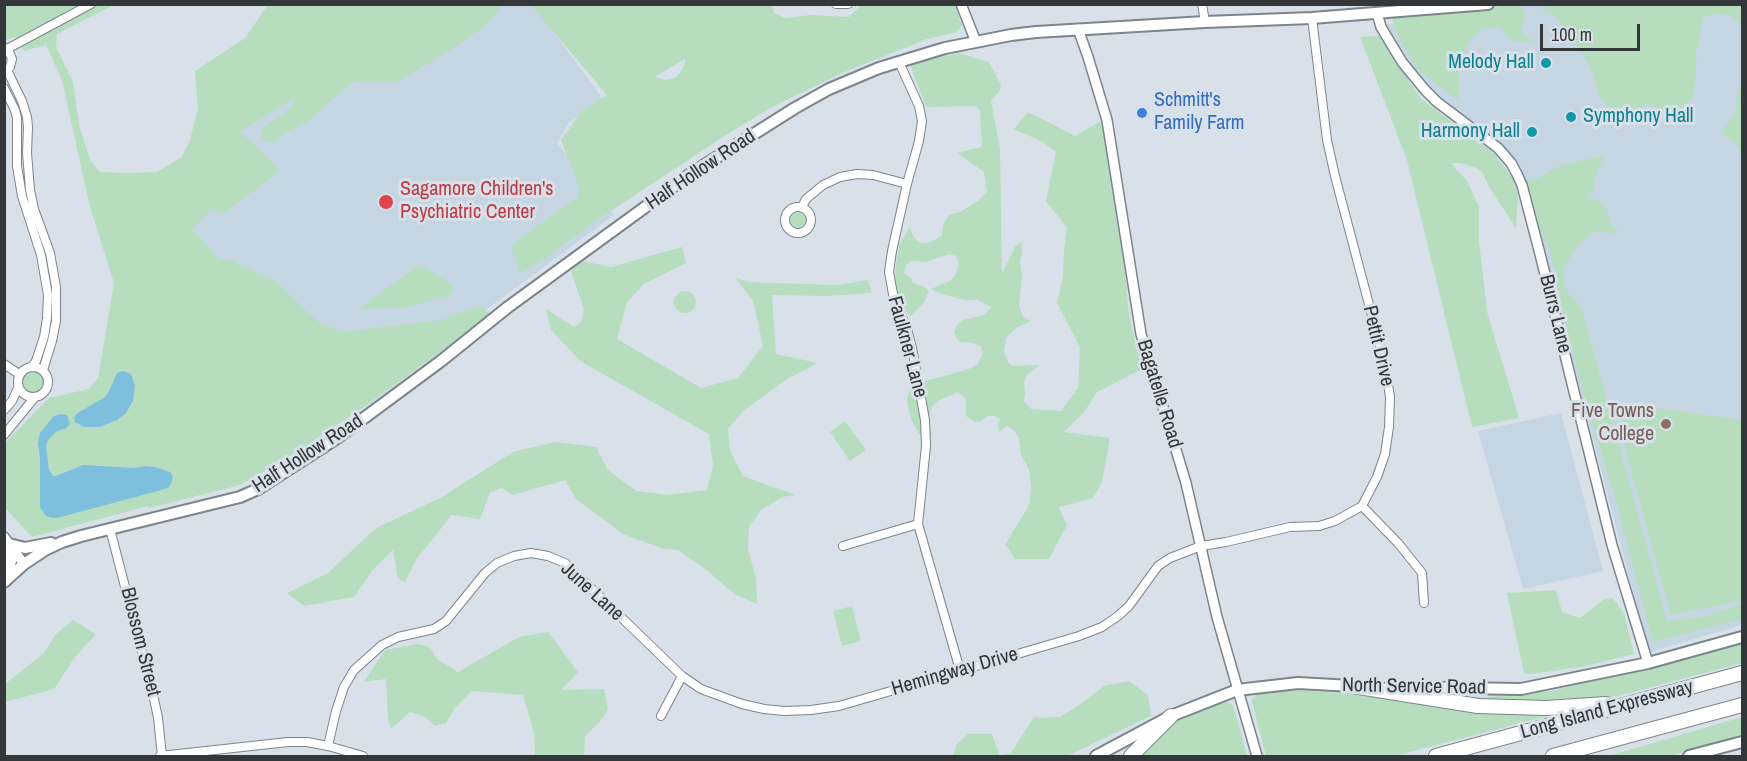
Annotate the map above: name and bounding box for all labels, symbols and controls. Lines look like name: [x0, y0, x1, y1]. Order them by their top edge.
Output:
scale bar: [1543, 12, 1644, 50]
text: 100 m: [1551, 22, 1592, 47]
place label: Melody Hall: [1448, 51, 1534, 75]
marker: Melody Hall: [1539, 56, 1553, 70]
place label: Schmitt's Family Farm: [1154, 89, 1244, 136]
place label: Symphony Hall: [1583, 105, 1693, 129]
marker: Schmitt's Family Farm: [1135, 106, 1149, 120]
marker: Symphony Hall: [1564, 110, 1578, 124]
place label: Harmony Hall: [1421, 120, 1520, 144]
street label: Half Hollow Road: [642, 125, 760, 215]
marker: Harmony Hall: [1525, 125, 1539, 139]
place label: Sagamore Children's Psychiatric Center: [400, 178, 554, 225]
marker: Sagamore Children's Psychiatric Center: [377, 193, 395, 211]
street label: Burrs Lane: [1534, 272, 1576, 356]
street label: Faulkner Lane: [882, 294, 932, 400]
street label: Pettit Drive: [1357, 303, 1399, 389]
street label: Bagatelle Road: [1131, 337, 1187, 451]
place label: Five Towns College: [1571, 400, 1654, 447]
street label: Half Hollow Road: [248, 409, 368, 499]
marker: Five Towns College: [1659, 417, 1673, 431]
street label: June Lane: [556, 557, 628, 627]
street label: Blossom Street: [115, 585, 165, 699]
street label: Hemingway Drive: [889, 643, 1021, 701]
street label: North Service Road: [1342, 674, 1486, 700]
street label: Long Island Expressway: [1518, 675, 1696, 745]

